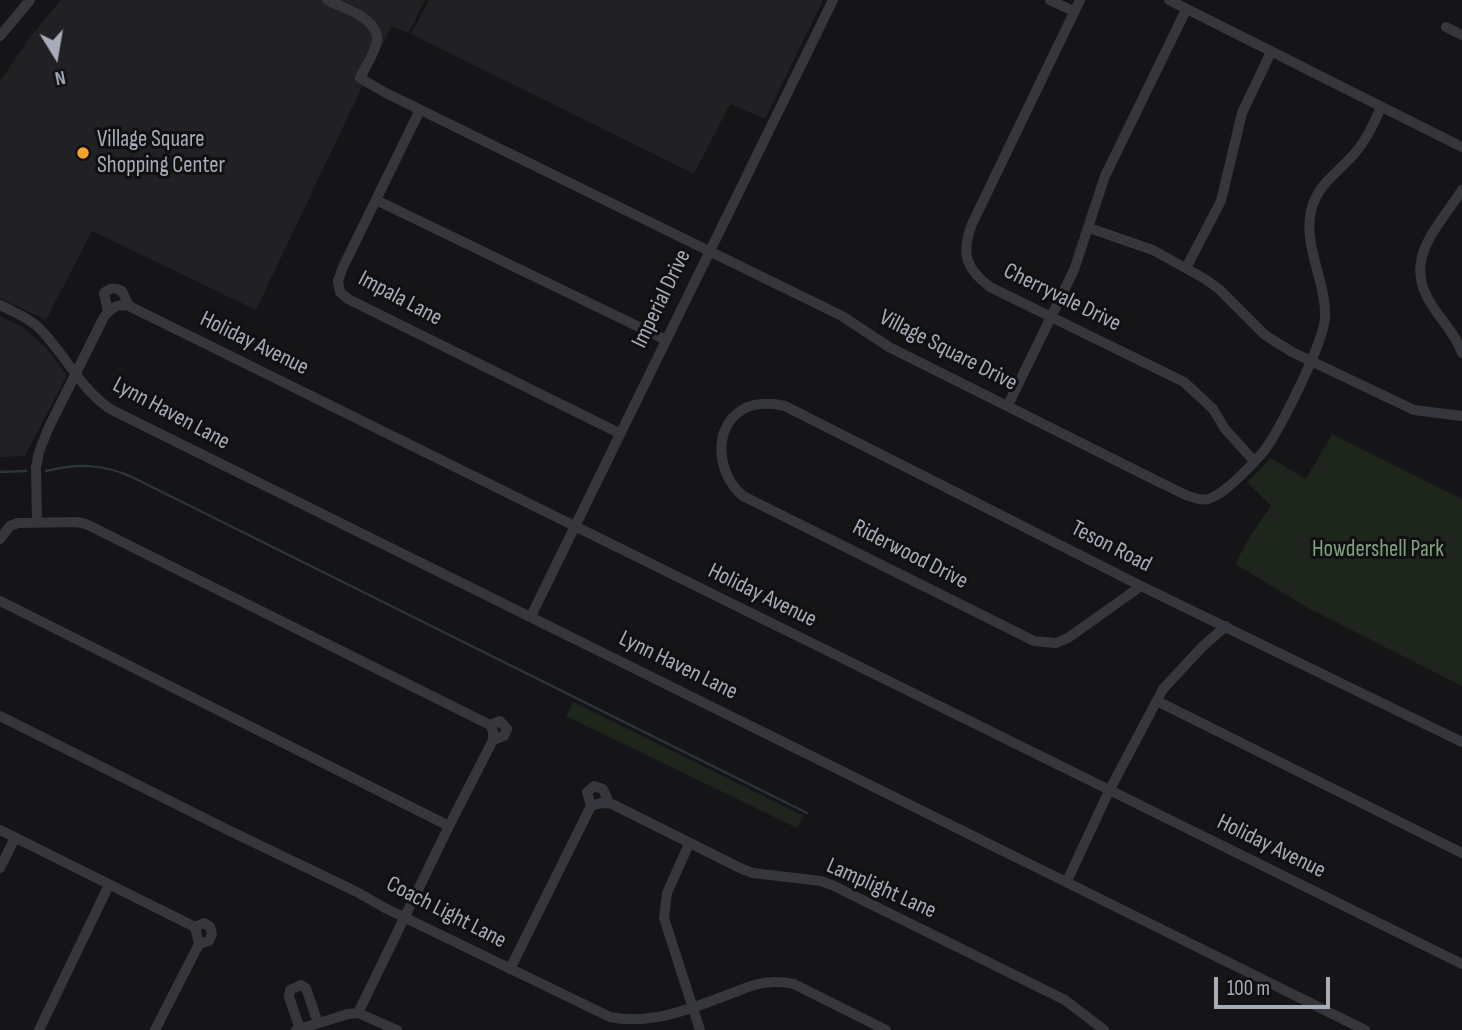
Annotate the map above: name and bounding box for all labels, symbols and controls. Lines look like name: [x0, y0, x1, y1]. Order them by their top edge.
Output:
north arrow: [21, 21, 91, 91]
text: N: [53, 65, 67, 89]
place label: Village Square Shopping Center: [97, 126, 225, 180]
marker: Village Square Shopping Center: [75, 145, 91, 161]
street label: Imperial Drive: [626, 245, 698, 353]
street label: Cherryvale Drive: [999, 258, 1125, 338]
street label: Impala Lane: [353, 265, 447, 333]
street label: Village Square Drive: [874, 304, 1022, 398]
street label: Holiday Avenue: [195, 306, 313, 382]
street label: Lynn Haven Lane: [108, 372, 234, 456]
street label: Riderwood Drive: [848, 514, 972, 596]
street label: Teson Road: [1066, 515, 1156, 579]
park label: Howdershell Park: [1312, 536, 1444, 564]
street label: Holiday Avenue: [703, 558, 821, 634]
street label: Lynn Haven Lane: [614, 625, 742, 707]
street label: Holiday Avenue: [1212, 809, 1330, 885]
street label: Lamplight Lane: [822, 853, 940, 925]
street label: Coach Light Lane: [381, 871, 511, 955]
scale bar: [1217, 964, 1332, 1008]
text: 100 m: [1227, 976, 1270, 1001]

